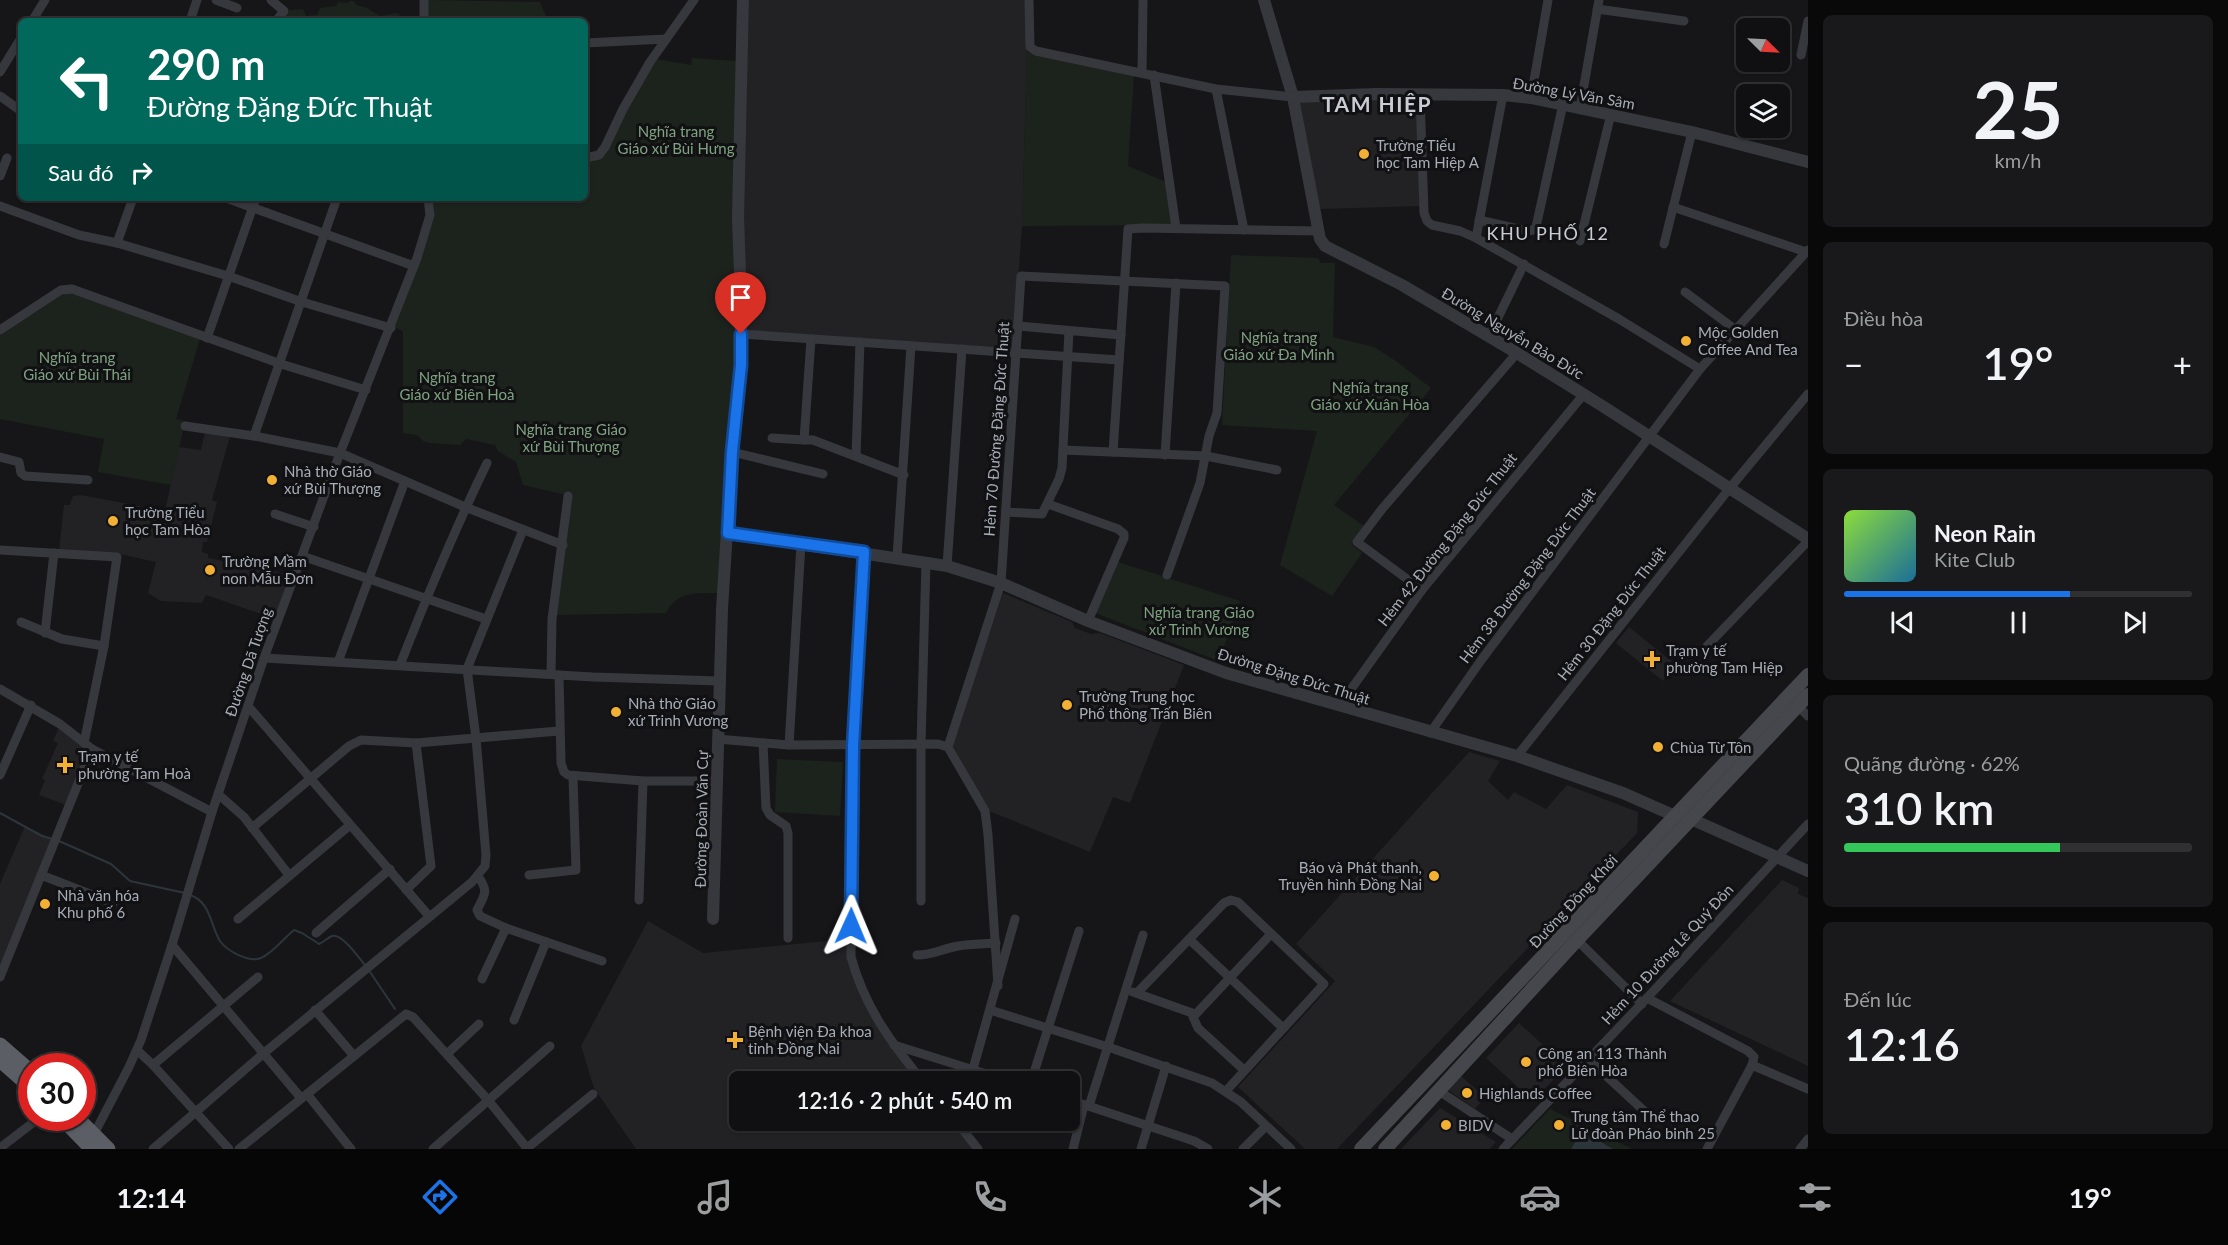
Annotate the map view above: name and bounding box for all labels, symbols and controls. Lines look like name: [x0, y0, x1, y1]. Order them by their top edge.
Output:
north arrow: [1736, 18, 1790, 72]
map controls: [1736, 18, 1790, 138]
text: 290 m: [147, 39, 265, 89]
icon: left: [48, 42, 126, 120]
text: 25: [1973, 62, 2063, 156]
street label: Đường Lý Văn Sâm: [1512, 73, 1636, 113]
button: layers: [1736, 84, 1790, 138]
text: Đường Đặng Đức Thuật: [147, 90, 432, 123]
district label: TAM HIỆP: [1322, 91, 1432, 116]
park label: Nghĩa trang Giáo xứ Bùi Hưng: [618, 122, 735, 157]
place label: Trường Tiểu học Tam Hiệp A: [1376, 136, 1480, 171]
marker: Trường Tiểu học Tam Hiệp A: [1357, 147, 1371, 161]
text: km/h: [1995, 148, 2041, 172]
icon: right: [125, 156, 158, 189]
text: Sau đó: [48, 159, 113, 186]
district label: KHU PHỐ 12: [1487, 222, 1609, 244]
pin: [715, 272, 766, 334]
icon: arrive: [724, 281, 757, 314]
street label: Đường Nguyễn Bảo Đức: [1439, 283, 1587, 383]
text: Điều hòa: [1844, 306, 1923, 330]
street label: Hẻm 70 Đường Đặng Đức Thuật: [980, 321, 1013, 537]
place label: Mộc Golden Coffee And Tea: [1698, 323, 1798, 358]
park label: Nghĩa trang Giáo xứ Đa Minh: [1223, 328, 1335, 363]
marker: Mộc Golden Coffee And Tea: [1679, 334, 1693, 348]
text: 19°: [1983, 336, 2053, 390]
text: −: [1844, 344, 1863, 384]
text: +: [2173, 344, 2192, 384]
park label: Nghĩa trang Giáo xứ Bùi Thái: [23, 348, 131, 383]
park label: Nghĩa trang Giáo xứ Biên Hoà: [399, 368, 515, 403]
park label: Nghĩa trang Giáo xứ Xuân Hòa: [1310, 378, 1430, 413]
park label: Nghĩa trang Giáo xứ Bùi Thượng: [516, 420, 626, 455]
street label: Hẻm 42 Đường Đặng Đức Thuật: [1374, 448, 1521, 629]
place label: Nhà thờ Giáo xứ Bùi Thượng: [284, 462, 381, 497]
marker: Nhà thờ Giáo xứ Bùi Thượng: [265, 473, 279, 487]
street label: Hẻm 38 Đường Đặng Đức Thuật: [1455, 483, 1599, 666]
place label: Trường Tiểu học Tam Hòa: [125, 503, 210, 538]
marker: Trường Tiểu học Tam Hòa: [106, 514, 120, 528]
text: Neon Rain: [1934, 520, 2036, 547]
street label: Hẻm 30 Đặng Đức Thuật: [1553, 542, 1669, 684]
text: Kite Club: [1934, 547, 2015, 571]
place label: Trường Mầm non Mẫu Đơn: [222, 552, 313, 587]
marker: Trường Mầm non Mẫu Đơn: [203, 563, 217, 577]
park label: Nghĩa trang Giáo xứ Trinh Vương: [1144, 603, 1254, 638]
street label: Đường Dã Tượng: [221, 605, 275, 719]
icon: previous: [1886, 606, 1919, 639]
icon: pause: [2002, 606, 2035, 639]
icon: next: [2118, 606, 2151, 639]
place label: Trạm y tế phường Tam Hiệp: [1666, 641, 1783, 676]
street label: Đường Đặng Đức Thuật: [1216, 644, 1373, 708]
marker: Trạm y tế phường Tam Hiệp: [1643, 650, 1661, 668]
place label: Trường Trung học Phổ thông Trấn Biên: [1079, 687, 1212, 722]
place label: Nhà thờ Giáo xứ Trinh Vương: [628, 694, 729, 729]
marker: Trường Trung học Phổ thông Trấn Biên: [1060, 698, 1074, 712]
marker: Nhà thờ Giáo xứ Trinh Vương: [609, 705, 623, 719]
place label: Chùa Từ Tôn: [1670, 738, 1751, 756]
marker: Chùa Từ Tôn: [1651, 740, 1665, 754]
place label: Trạm y tế phường Tam Hoà: [78, 747, 191, 782]
street label: Đường Đoàn Văn Cự: [691, 750, 711, 888]
text: Quãng đường · 62%: [1844, 751, 2020, 775]
marker: Trạm y tế phường Tam Hoà: [56, 756, 74, 774]
text: 310 km: [1844, 781, 1994, 835]
street label: Đường Đồng Khởi: [1525, 851, 1621, 951]
place label: Báo và Phát thanh, Truyền hình Đồng Nai: [1279, 858, 1422, 893]
marker: Báo và Phát thanh, Truyền hình Đồng Nai: [1427, 869, 1441, 883]
street label: Hẻm 10 Đường Lê Quý Đôn: [1597, 880, 1737, 1028]
place label: Nhà văn hóa Khu phố 6: [57, 886, 139, 921]
position arrow: [819, 894, 883, 958]
marker: Nhà văn hóa Khu phố 6: [38, 897, 52, 911]
text: Đến lúc: [1844, 987, 1912, 1011]
text: 12:16: [1844, 1017, 1960, 1071]
place label: Bệnh viện Đa khoa tỉnh Đồng Nai: [748, 1022, 872, 1057]
marker: Bệnh viện Đa khoa tỉnh Đồng Nai: [726, 1031, 744, 1049]
place label: Công an 113 Thành phố Biên Hòa: [1538, 1044, 1667, 1079]
speed limit sign: 30: [18, 1053, 96, 1131]
marker: Công an 113 Thành phố Biên Hòa: [1519, 1055, 1533, 1069]
place label: Highlands Coffee: [1479, 1084, 1592, 1102]
marker: Highlands Coffee: [1460, 1086, 1474, 1100]
text: 12:16 · 2 phút · 540 m: [797, 1087, 1012, 1114]
place label: Trung tâm Thể thao Lữ đoàn Pháo binh 25: [1571, 1107, 1715, 1142]
place label: BIDV: [1458, 1116, 1494, 1134]
marker: BIDV: [1439, 1118, 1453, 1132]
marker: Trung tâm Thể thao Lữ đoàn Pháo binh 25: [1552, 1118, 1566, 1132]
icon: directions: [419, 1176, 461, 1218]
icon: music: [694, 1176, 736, 1218]
icon: phone: [969, 1176, 1011, 1218]
icon: climate: [1244, 1176, 1286, 1218]
icon: car: [1519, 1176, 1561, 1218]
icon: filters: [1794, 1176, 1836, 1218]
text: 12:14: [116, 1181, 186, 1214]
text: 19°: [2069, 1181, 2111, 1214]

